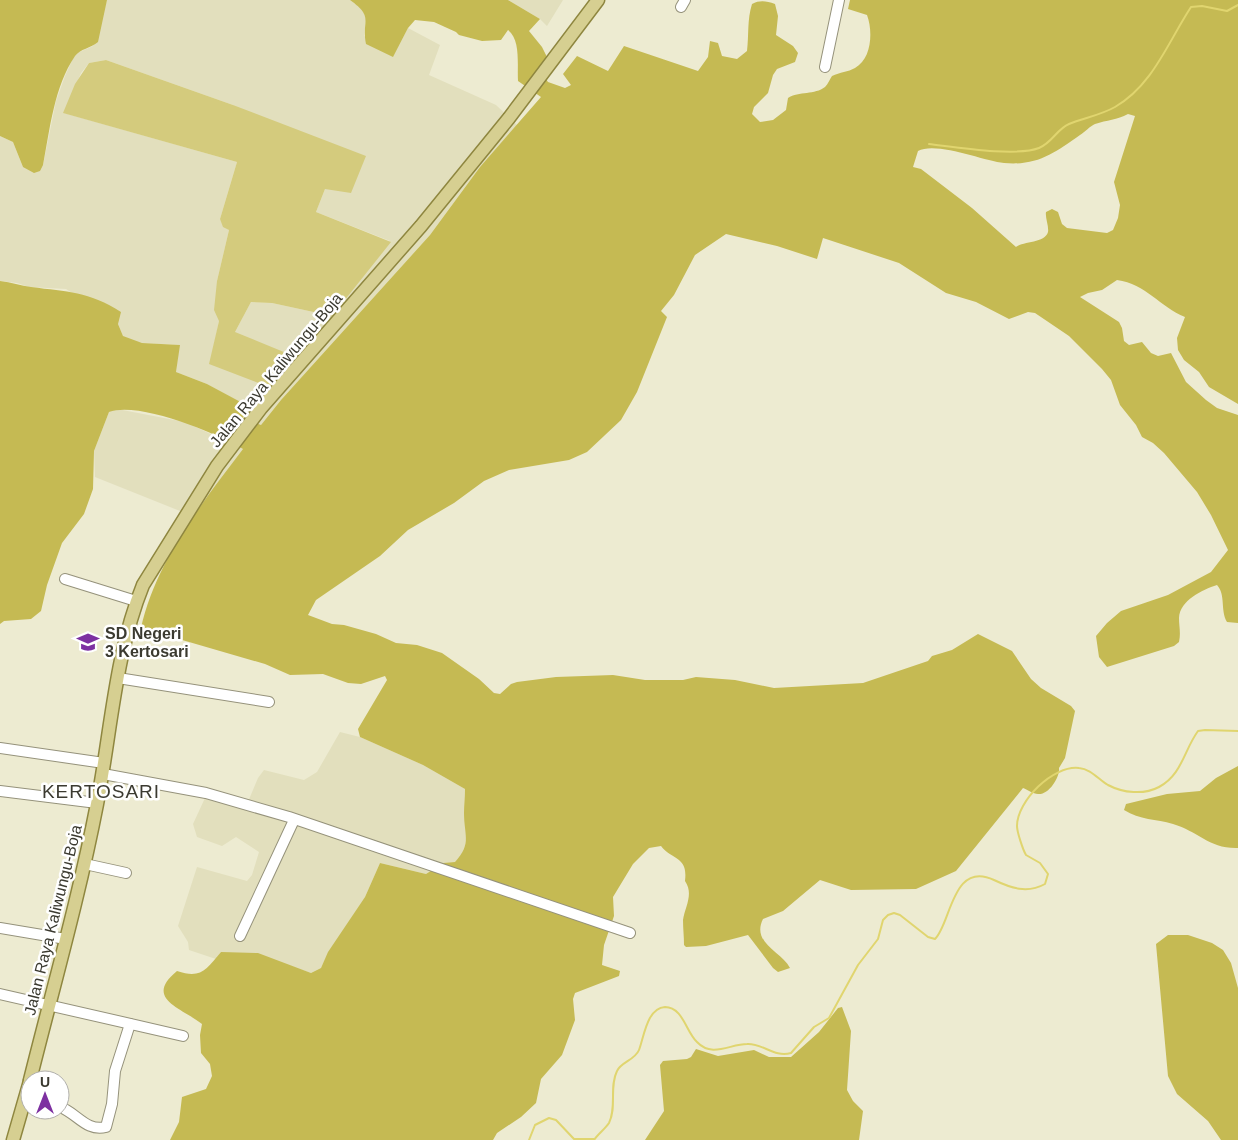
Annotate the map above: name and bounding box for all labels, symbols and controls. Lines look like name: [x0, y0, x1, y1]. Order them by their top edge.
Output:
street label: Jalan Raya Kaliwungu-Boja: [207, 290, 345, 450]
place label: SD Negeri 3 Kertosari: [105, 625, 189, 660]
school or university icon: SD Negeri 3 Kertosari: [75, 629, 101, 655]
district label: KERTOSARI: [42, 781, 160, 802]
street label: Jalan Raya Kaliwungu-Boja: [21, 823, 85, 1017]
north arrow: [20, 1070, 70, 1120]
text: U: [40, 1074, 50, 1090]

